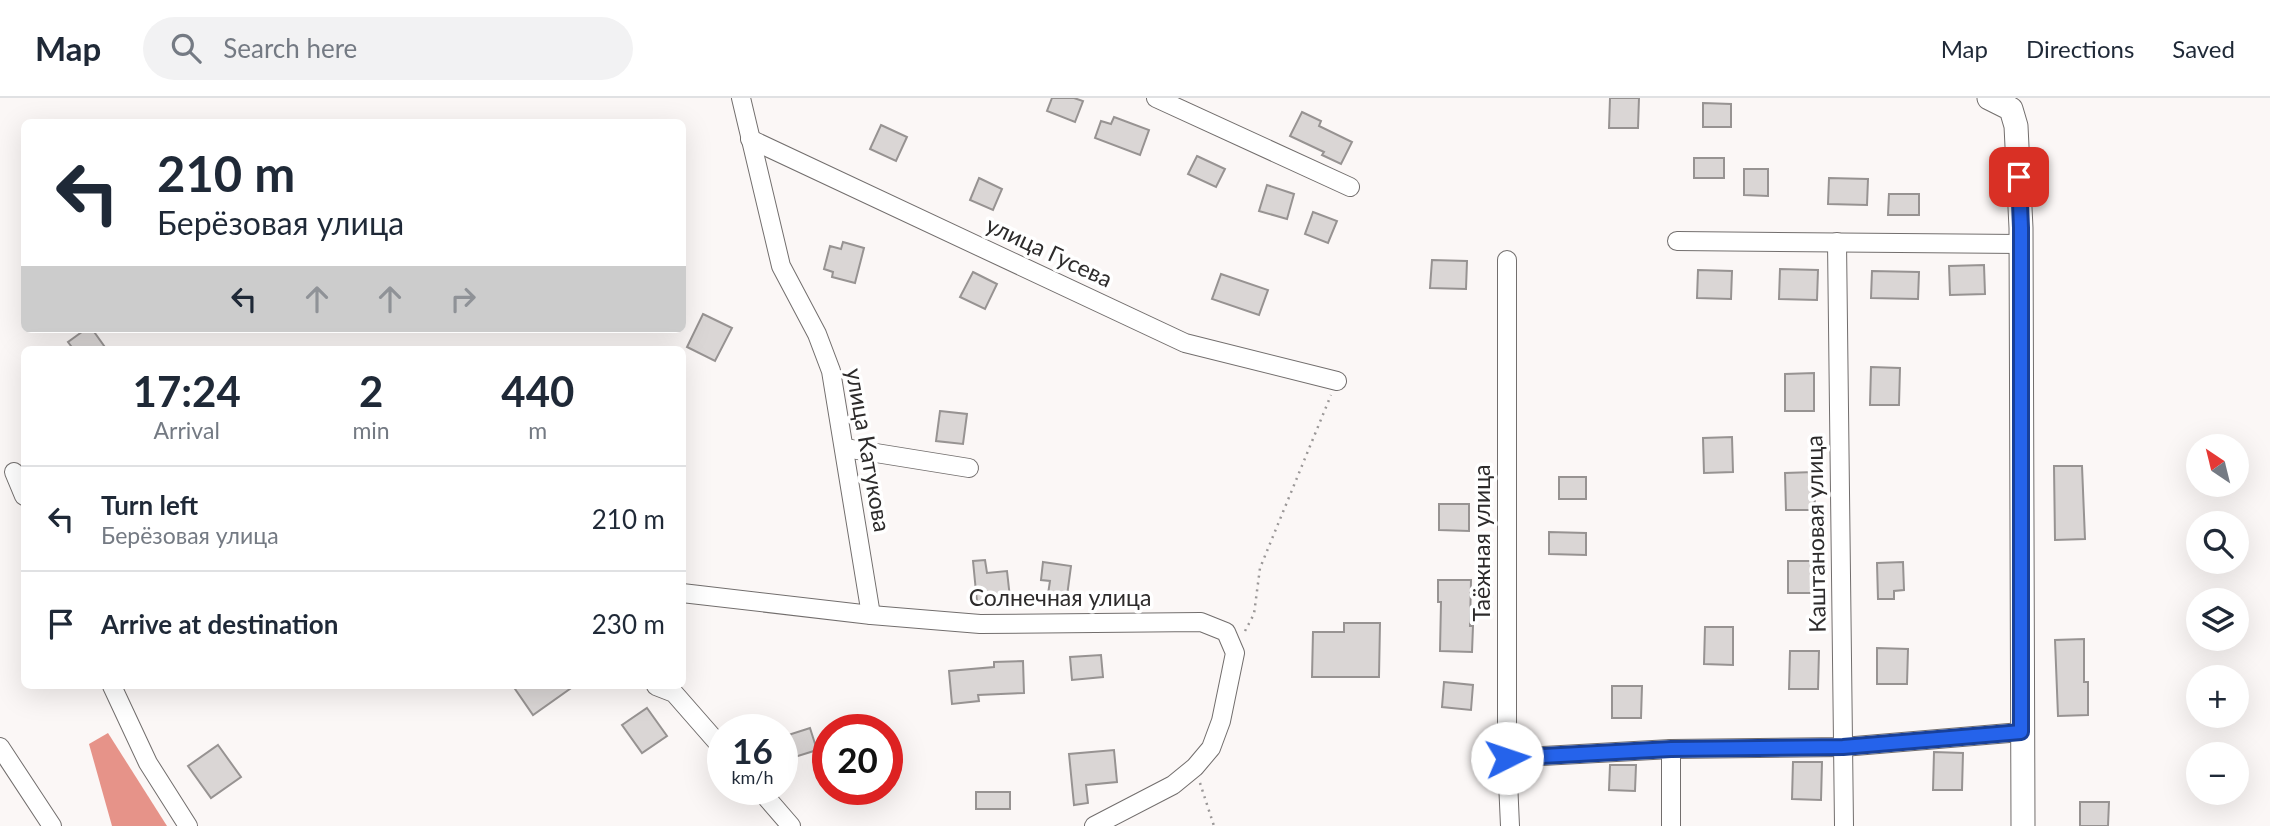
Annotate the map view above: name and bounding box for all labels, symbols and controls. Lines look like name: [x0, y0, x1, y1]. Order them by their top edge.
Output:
search box: [143, 17, 633, 80]
text: Map: [35, 28, 101, 68]
icon: search: [167, 29, 205, 67]
text: Search here: [223, 32, 357, 64]
text: Map: [1941, 34, 1988, 63]
text: Directions: [2026, 34, 2134, 63]
text: Saved: [2172, 34, 2235, 63]
text: 210 m: [157, 144, 295, 202]
icon: left: [42, 147, 133, 238]
pin: [1989, 147, 2049, 207]
icon: arrive: [2000, 158, 2038, 196]
text: Берёзовая улица: [157, 203, 404, 242]
street label: улица Гусева: [982, 210, 1117, 293]
icon: left: [225, 280, 263, 318]
icon: ahead: [298, 280, 336, 318]
icon: ahead: [371, 280, 409, 318]
icon: right: [444, 280, 482, 318]
text: 17:24: [133, 366, 241, 416]
text: 2: [359, 366, 383, 416]
text: 440: [501, 366, 574, 416]
street label: улица Катукова: [841, 366, 897, 534]
text: Arrival: [154, 416, 220, 444]
text: min: [352, 416, 390, 444]
text: m: [528, 416, 547, 444]
north arrow: [2186, 434, 2249, 497]
map controls: [2186, 434, 2249, 805]
street label: Каштановая улица: [1799, 435, 1831, 633]
street label: Таёжная улица: [1467, 464, 1495, 622]
text: Turn left: [101, 489, 198, 521]
icon: left: [42, 500, 80, 538]
text: 210 m: [592, 503, 665, 535]
button: search: [2186, 511, 2249, 574]
text: Берёзовая улица: [101, 521, 279, 549]
street label: Солнечная улица: [969, 583, 1151, 611]
button: layers: [2186, 588, 2249, 651]
icon: arrive: [42, 605, 80, 643]
text: Arrive at destination: [101, 608, 338, 640]
text: 230 m: [592, 608, 665, 640]
button: +: [2186, 665, 2249, 728]
speed limit sign: 20: [812, 714, 903, 805]
position arrow: [1470, 721, 1544, 795]
text: 16: [732, 729, 773, 771]
button: −: [2186, 742, 2249, 805]
text: km/h: [731, 766, 774, 788]

